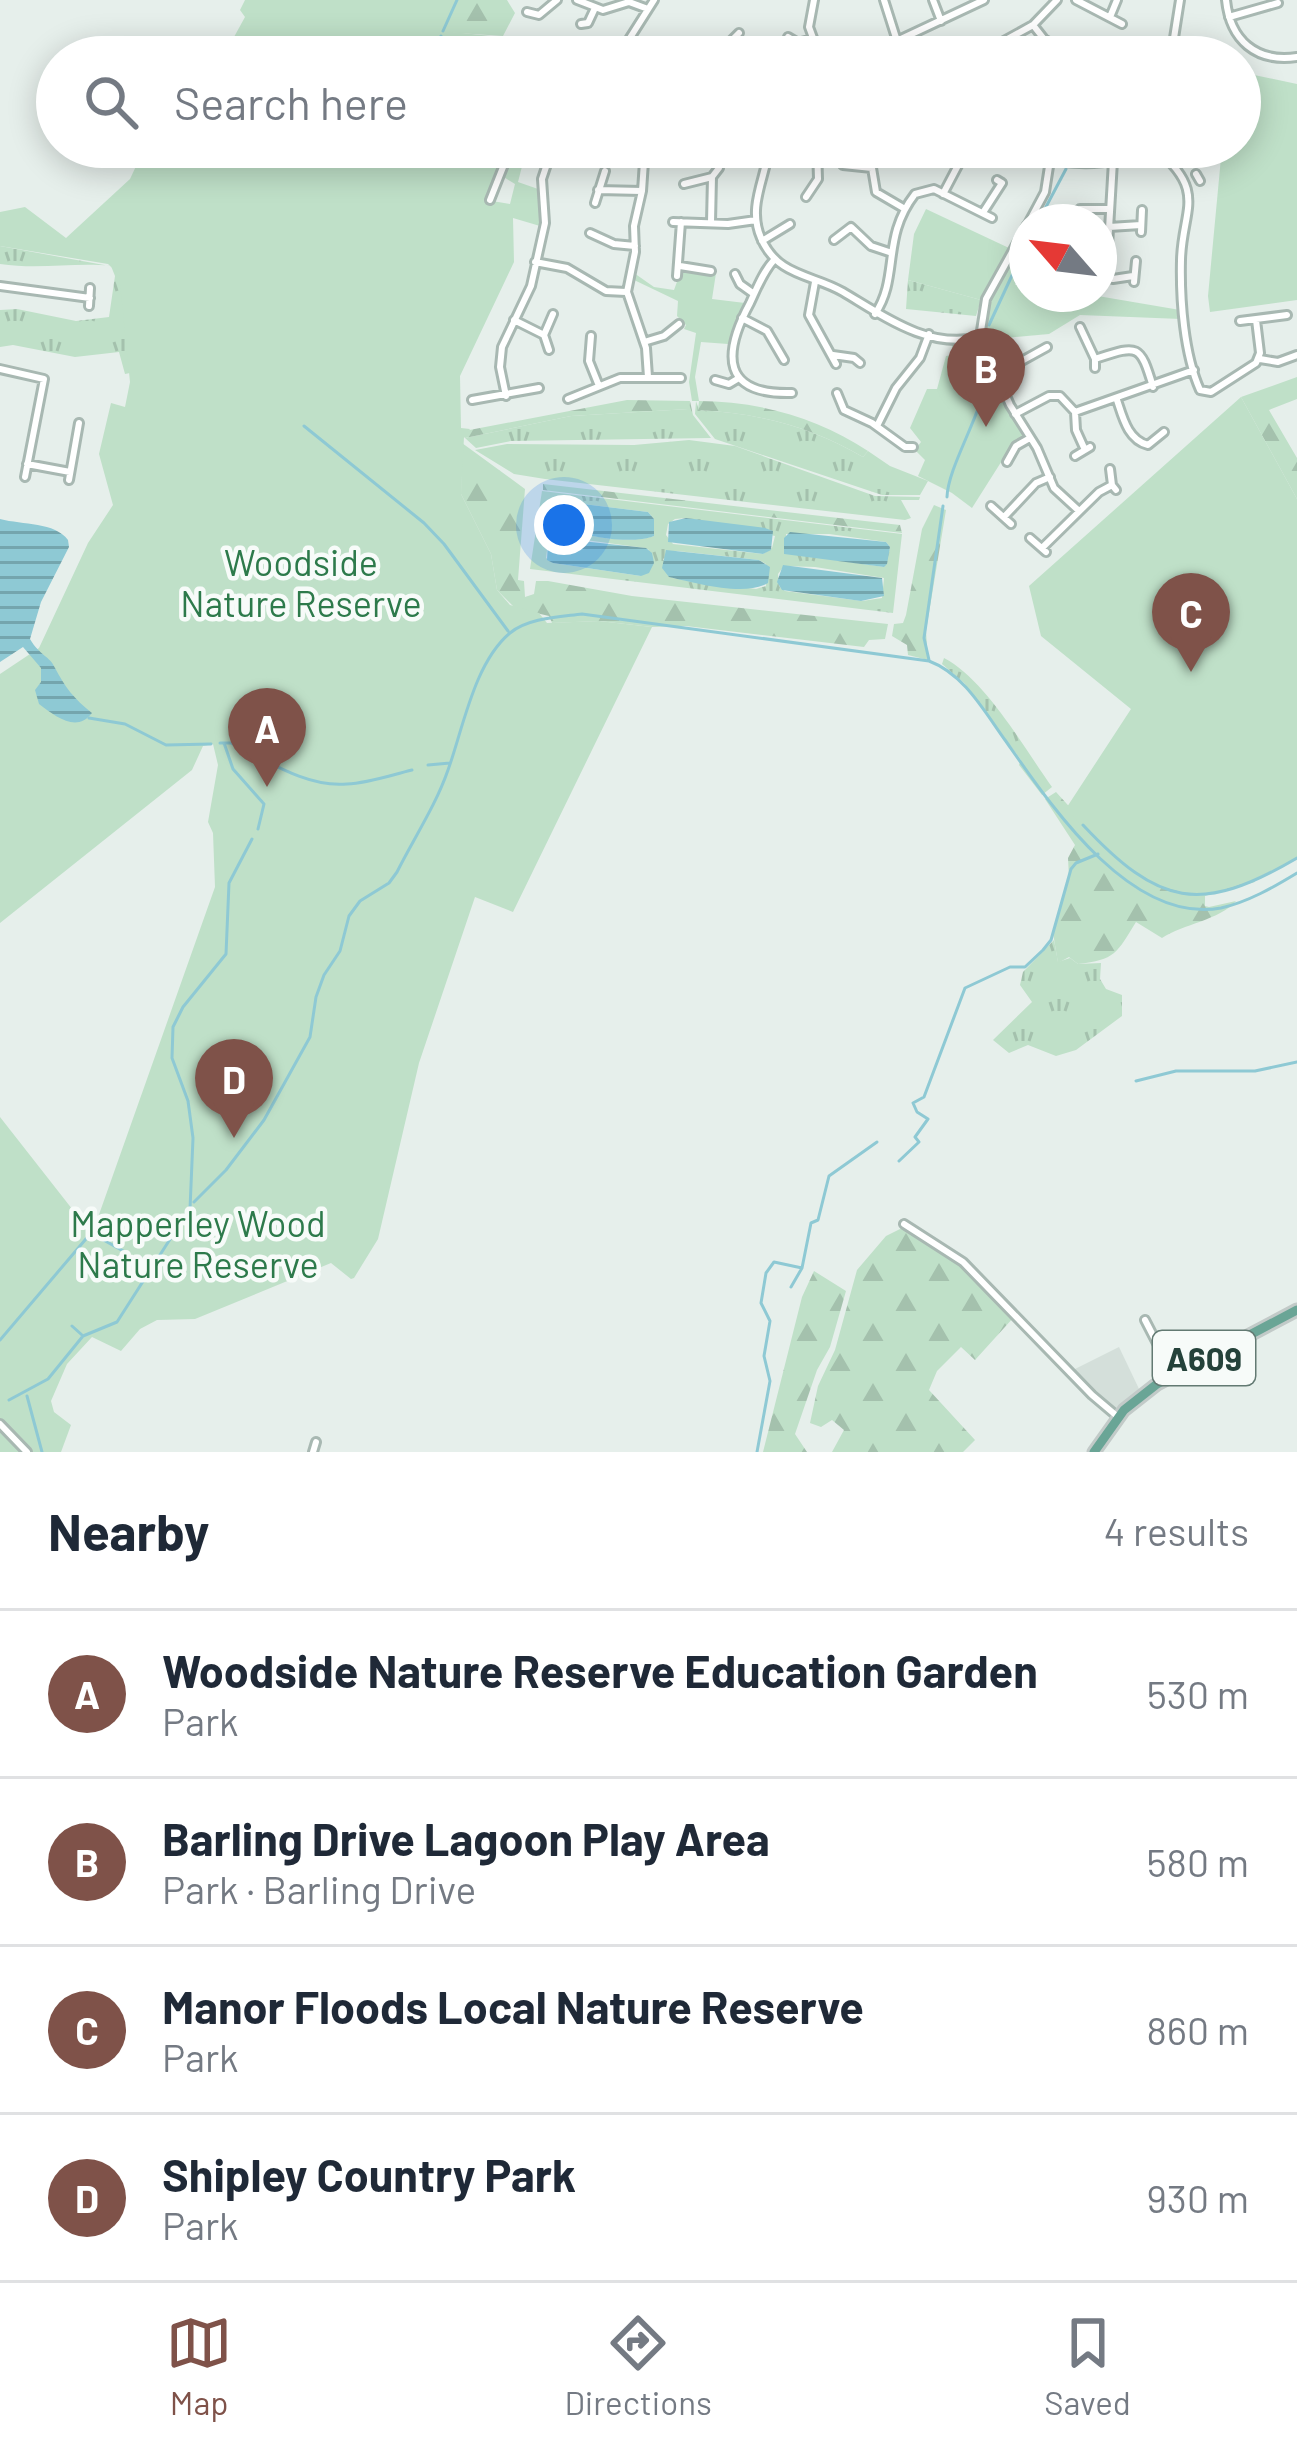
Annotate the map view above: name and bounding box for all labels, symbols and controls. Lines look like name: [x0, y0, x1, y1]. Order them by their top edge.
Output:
search box: [36, 36, 1261, 168]
icon: search: [78, 69, 144, 135]
text: Search here: [174, 75, 408, 129]
north arrow: [1009, 204, 1117, 312]
pin: B: [947, 328, 1025, 427]
your location: [534, 495, 594, 555]
park label: Woodside Nature Reserve: [180, 540, 422, 624]
pin: C: [1152, 573, 1230, 672]
pin: A: [228, 688, 306, 787]
pin: D: [195, 1039, 273, 1138]
park label: Mapperley Wood Nature Reserve: [70, 1201, 326, 1285]
road number: A609: [1153, 1331, 1255, 1385]
text: Nearby: [48, 1500, 209, 1561]
text: 4 results: [1104, 1507, 1249, 1554]
text: Woodside Nature Reserve Education Garden: [162, 1643, 1038, 1697]
text: A: [74, 1670, 100, 1717]
text: 530 m: [1147, 1670, 1249, 1717]
text: Park: [162, 1697, 239, 1744]
text: Barling Drive Lagoon Play Area: [162, 1811, 770, 1865]
text: B: [75, 1838, 99, 1885]
text: 580 m: [1147, 1838, 1249, 1885]
text: Park · Barling Drive: [162, 1865, 476, 1912]
text: Manor Floods Local Nature Reserve: [162, 1979, 864, 2033]
text: C: [75, 2006, 99, 2053]
text: 860 m: [1147, 2006, 1249, 2053]
text: Park: [162, 2033, 239, 2080]
text: Shipley Country Park: [162, 2147, 576, 2201]
text: D: [75, 2174, 99, 2221]
text: 930 m: [1147, 2174, 1249, 2221]
text: Park: [162, 2201, 239, 2248]
tab: Map: [166, 2310, 232, 2422]
tab: Directions: [564, 2310, 712, 2422]
tab: Saved: [1044, 2310, 1131, 2422]

